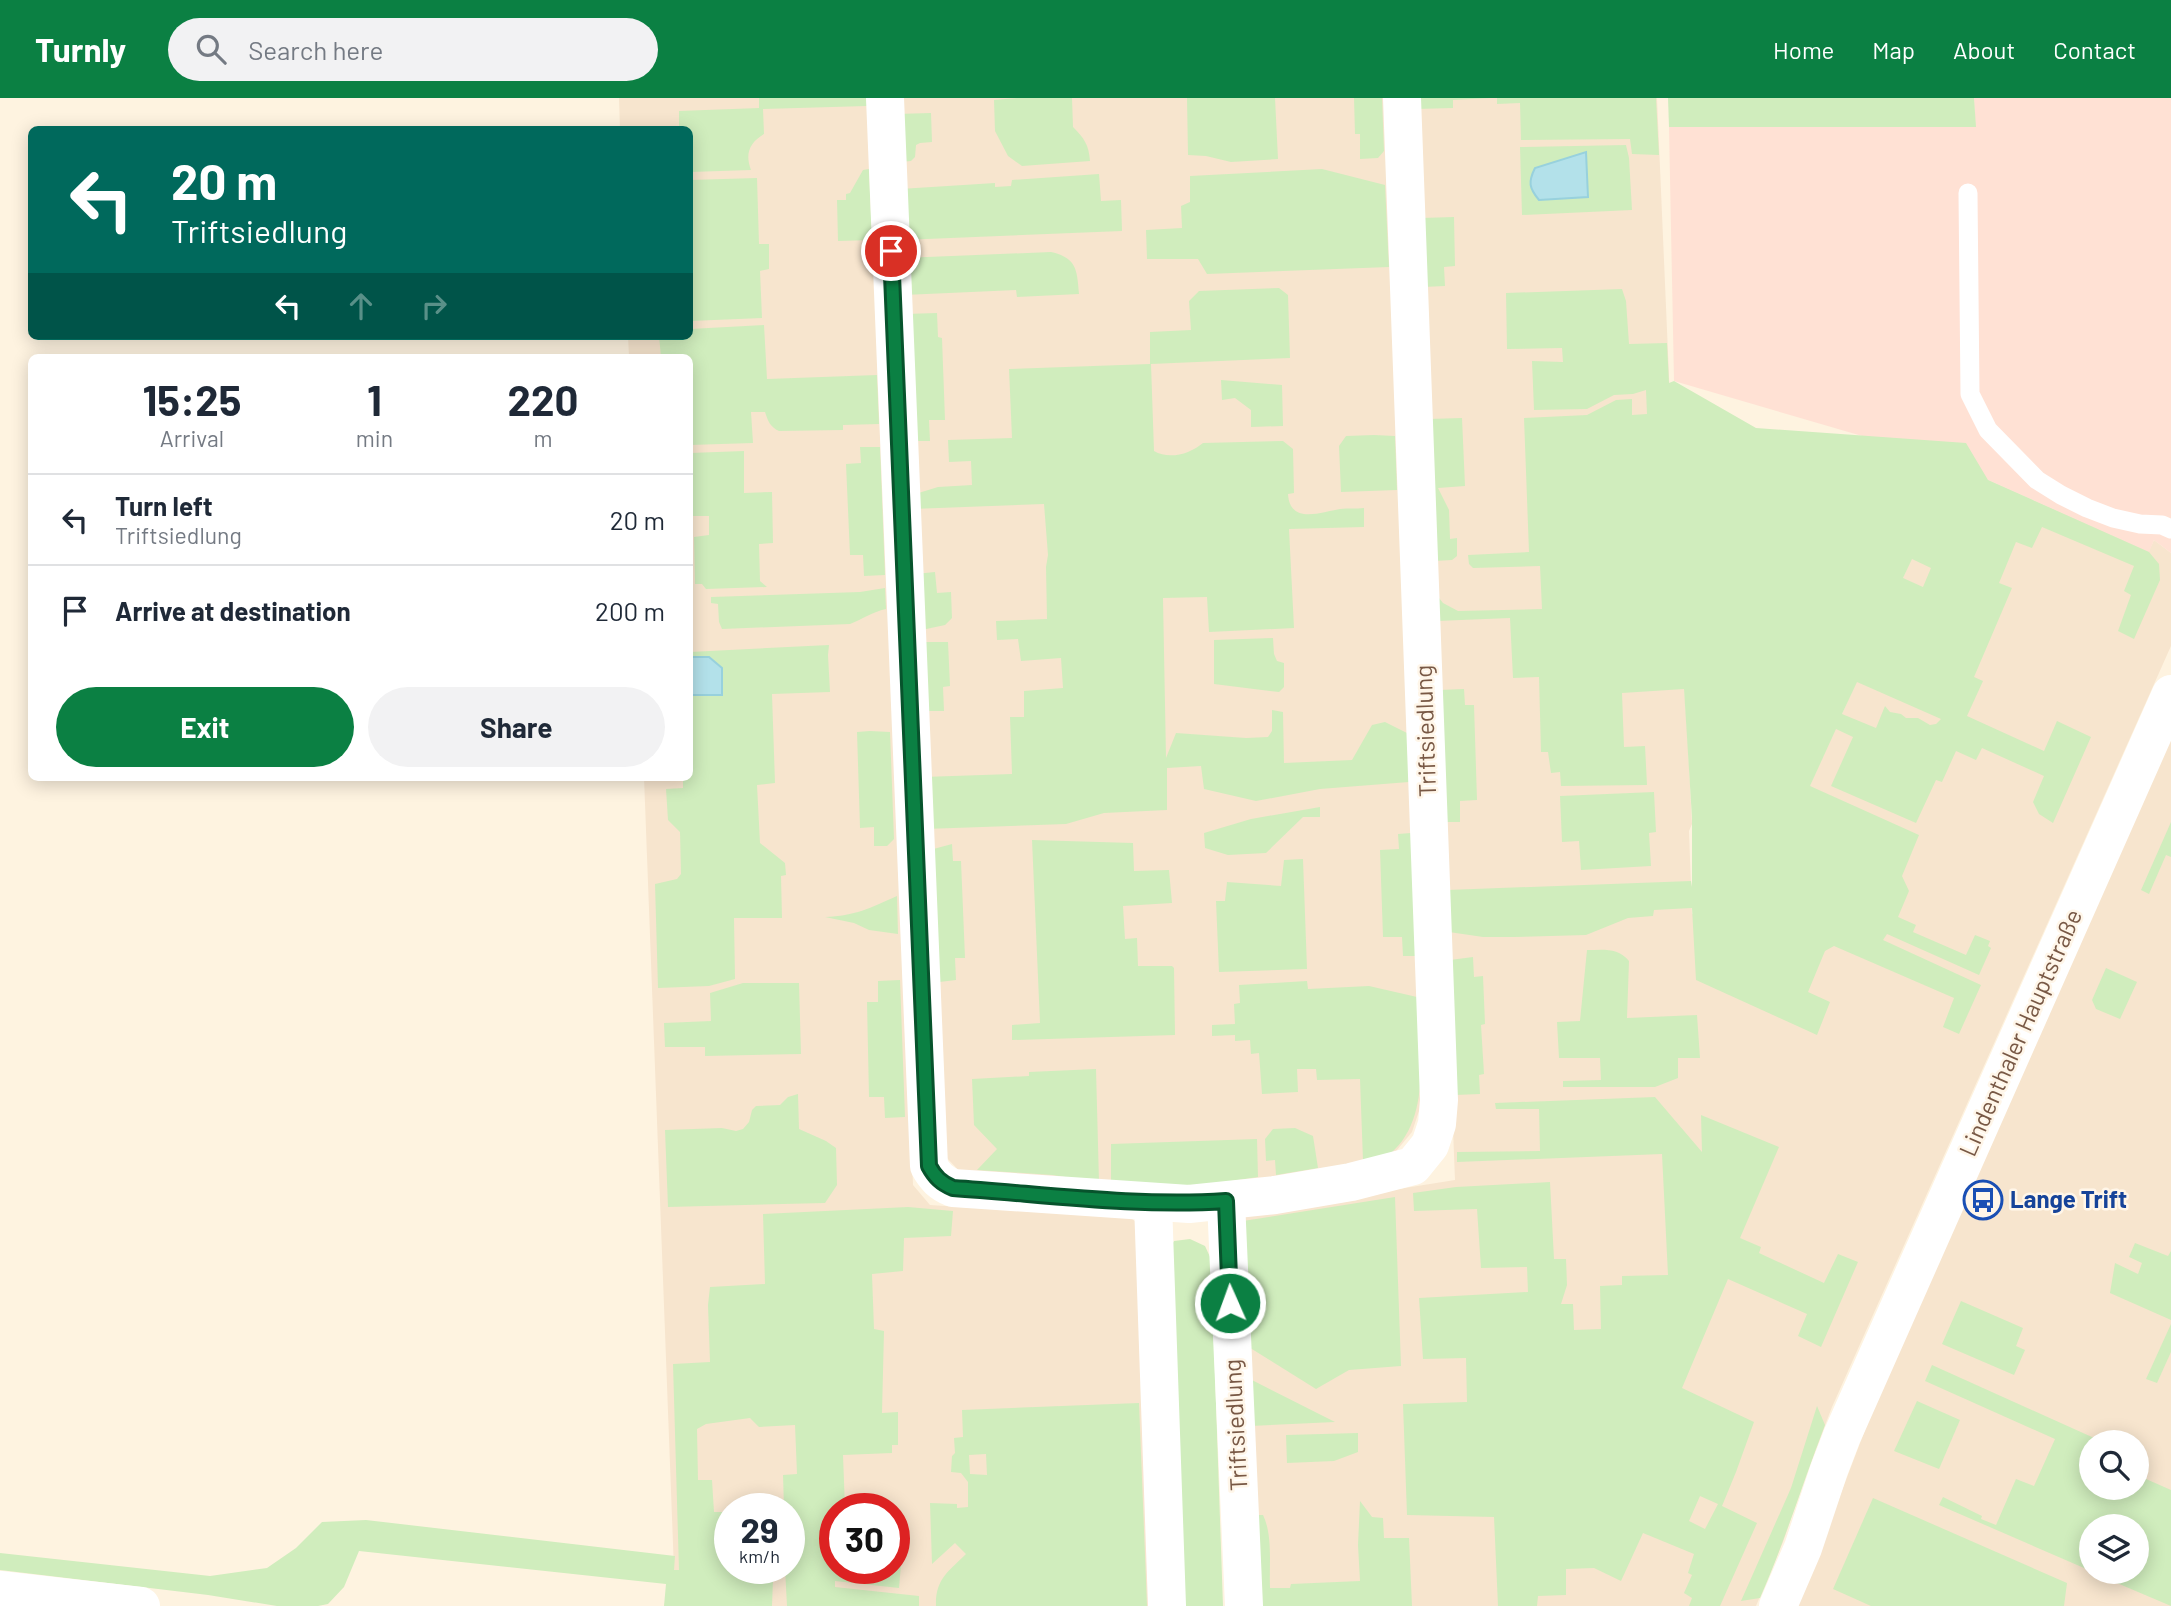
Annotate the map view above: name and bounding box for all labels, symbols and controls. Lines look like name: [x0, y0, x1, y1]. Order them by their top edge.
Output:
search box: [168, 18, 658, 81]
text: Turnly: [35, 29, 126, 69]
icon: search: [192, 30, 230, 68]
text: Search here: [248, 34, 383, 65]
text: Home: [1773, 35, 1834, 64]
text: Map: [1872, 35, 1915, 64]
text: About: [1953, 35, 2015, 64]
text: Contact: [2053, 35, 2136, 64]
text: 20 m: [171, 151, 277, 210]
icon: left: [56, 154, 147, 245]
text: Triftsiedlung: [171, 211, 347, 249]
pin: [861, 221, 921, 281]
icon: arrive: [872, 232, 910, 270]
icon: left: [269, 287, 307, 325]
icon: ahead: [342, 287, 380, 325]
icon: right: [415, 287, 453, 325]
text: 15:25: [142, 374, 241, 424]
text: 1: [367, 374, 382, 424]
text: 220: [508, 374, 579, 424]
text: Arrival: [160, 424, 224, 452]
text: min: [356, 424, 393, 452]
text: m: [534, 424, 553, 452]
text: Turn left: [115, 490, 213, 521]
icon: left: [56, 501, 94, 539]
text: 20 m: [610, 504, 665, 535]
text: Triftsiedlung: [115, 521, 242, 549]
icon: arrive: [56, 592, 94, 630]
text: Arrive at destination: [115, 595, 351, 626]
text: 200 m: [595, 595, 665, 626]
street label: Triftsiedlung: [1408, 664, 1441, 798]
button: Exit: [56, 687, 354, 767]
button: Share: [368, 687, 665, 767]
street label: Lindenthaler Hauptstraße: [1952, 904, 2087, 1160]
bus stop icon: Lange Trift: [1962, 1179, 2004, 1221]
place label: Lange Trift: [2010, 1184, 2127, 1213]
position arrow: [1193, 1266, 1267, 1340]
street label: Triftsiedlung: [1217, 1358, 1252, 1492]
map controls: [2079, 1430, 2149, 1584]
button: search: [2079, 1430, 2149, 1500]
speed limit sign: 30: [819, 1493, 910, 1584]
text: 29: [740, 1508, 779, 1550]
button: layers: [2079, 1514, 2149, 1584]
text: km/h: [739, 1545, 780, 1567]

